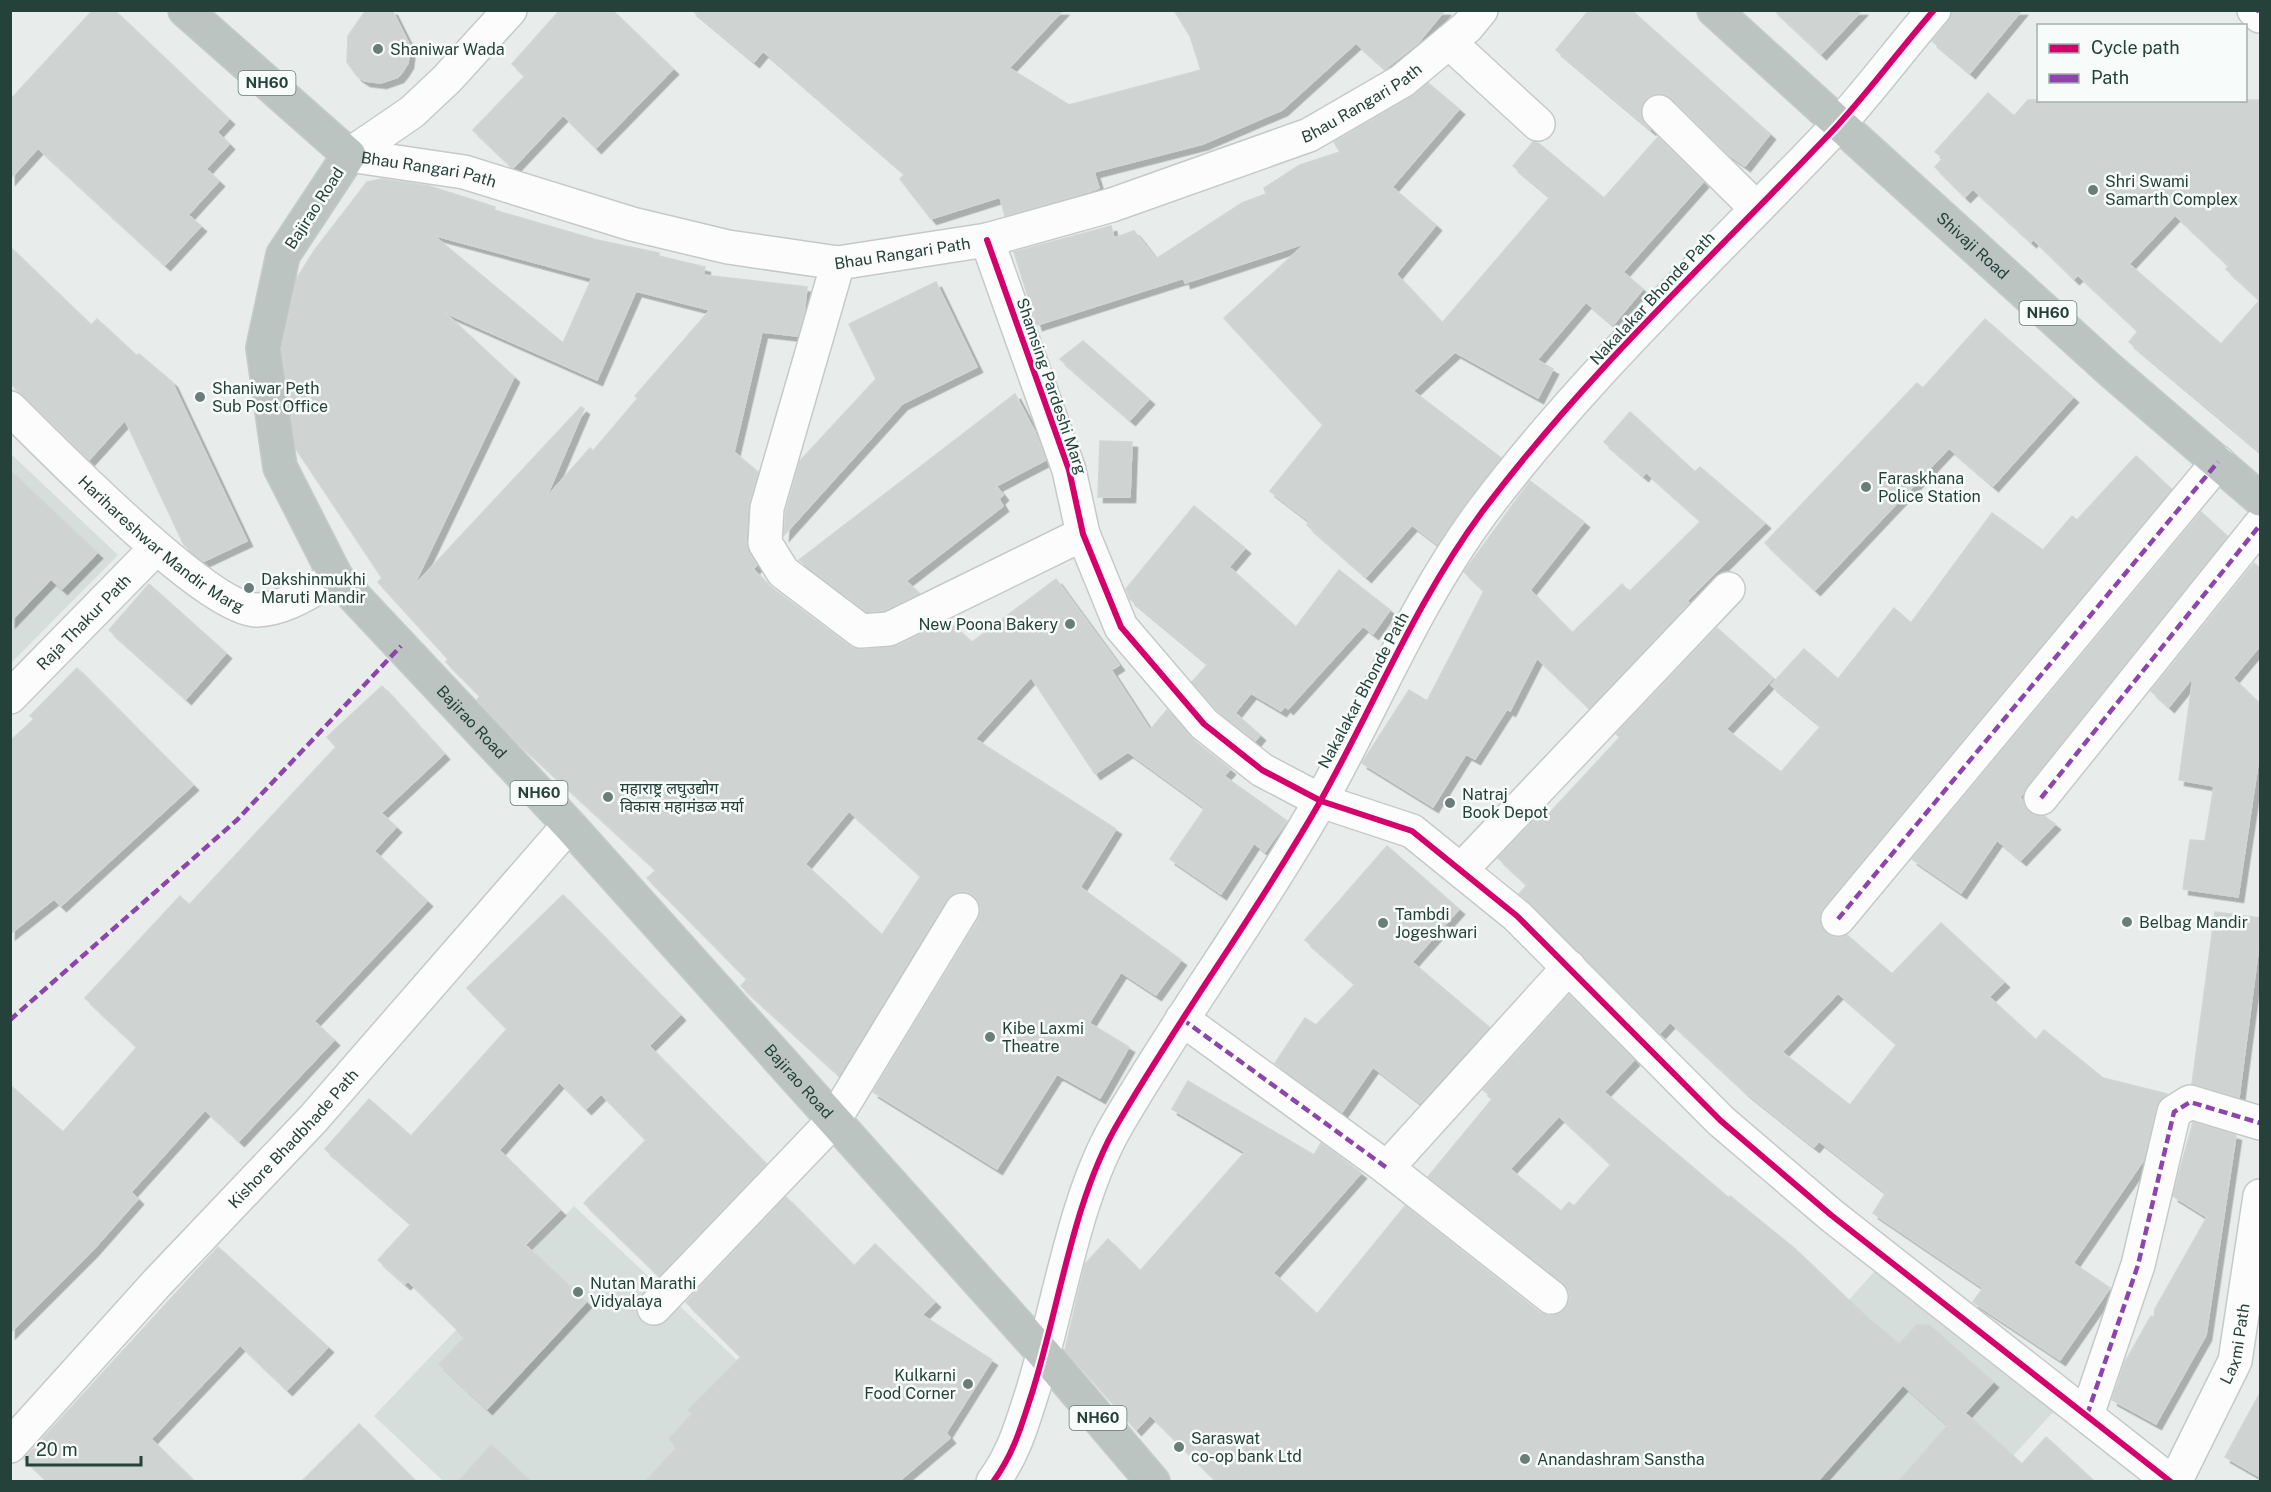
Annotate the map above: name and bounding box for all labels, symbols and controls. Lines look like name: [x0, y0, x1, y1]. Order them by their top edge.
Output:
legend: [2037, 24, 2247, 102]
text: Cycle path: [2091, 37, 2180, 58]
place label: Shaniwar Wada: [390, 40, 505, 59]
marker: Shaniwar Wada: [371, 42, 385, 56]
street label: Bhau Rangari Path: [1299, 60, 1426, 147]
text: Path: [2091, 67, 2129, 88]
road number: NH60: [238, 71, 296, 95]
street label: Bhau Rangari Path: [360, 148, 499, 191]
street label: Bajirao Road: [281, 164, 348, 253]
place label: Shri Swami Samarth Complex: [2105, 172, 2238, 209]
marker: Shri Swami Samarth Complex: [2086, 183, 2100, 197]
street label: Shivaji Road: [1933, 208, 2013, 283]
street label: Nakalakar Bhonde Path: [1586, 228, 1719, 369]
street label: Bhau Rangari Path: [833, 234, 972, 273]
street label: Shamsing Pardeshi Marg: [1012, 295, 1091, 477]
road number: NH60: [2020, 301, 2076, 325]
place label: Shaniwar Peth Sub Post Office: [212, 379, 328, 416]
marker: Shaniwar Peth Sub Post Office: [193, 390, 207, 404]
place label: Faraskhana Police Station: [1878, 469, 1981, 506]
street label: Harihareshwar Mandir Marg: [74, 472, 247, 616]
marker: Faraskhana Police Station: [1859, 480, 1873, 494]
place label: Dakshinmukhi Maruti Mandir: [261, 570, 366, 607]
street label: Raja Thakur Path: [33, 571, 135, 674]
marker: Dakshinmukhi Maruti Mandir: [242, 581, 256, 595]
street label: Nakalakar Bhonde Path: [1314, 609, 1413, 772]
place label: New Poona Bakery: [918, 615, 1058, 634]
marker: New Poona Bakery: [1063, 617, 1077, 631]
street label: Bajirao Road: [433, 681, 511, 763]
place label: महाराष्ट्र लघुउद्योग विकास महामंडळ मर्या: [620, 779, 745, 816]
road number: NH60: [510, 781, 568, 805]
place label: Natraj Book Depot: [1462, 785, 1548, 822]
marker: महाराष्ट्र लघुउद्योग विकास महामंडळ मर्या: [601, 790, 615, 804]
marker: Natraj Book Depot: [1443, 796, 1457, 810]
place label: Tambdi Jogeshwari: [1395, 905, 1477, 942]
place label: Belbag Mandir: [2139, 913, 2248, 932]
marker: Belbag Mandir: [2120, 915, 2134, 929]
marker: Tambdi Jogeshwari: [1376, 916, 1390, 930]
place label: Kibe Laxmi Theatre: [1002, 1019, 1084, 1056]
marker: Kibe Laxmi Theatre: [983, 1030, 997, 1044]
street label: Bajirao Road: [760, 1040, 837, 1123]
street label: Kishore Bhadbhade Path: [224, 1065, 362, 1212]
place label: Nutan Marathi Vidyalaya: [590, 1274, 696, 1311]
marker: Nutan Marathi Vidyalaya: [571, 1285, 585, 1299]
street label: Laxmi Path: [2216, 1302, 2254, 1387]
place label: Kulkarni Food Corner: [864, 1366, 956, 1403]
marker: Kulkarni Food Corner: [961, 1377, 975, 1391]
road number: NH60: [1070, 1406, 1126, 1430]
scale bar: [27, 1429, 141, 1467]
place label: Saraswat co-op bank Ltd: [1191, 1429, 1302, 1466]
text: 20 m: [36, 1439, 78, 1460]
marker: Saraswat co-op bank Ltd: [1172, 1440, 1186, 1454]
place label: Anandashram Sanstha: [1537, 1450, 1705, 1469]
marker: Anandashram Sanstha: [1518, 1452, 1532, 1466]

